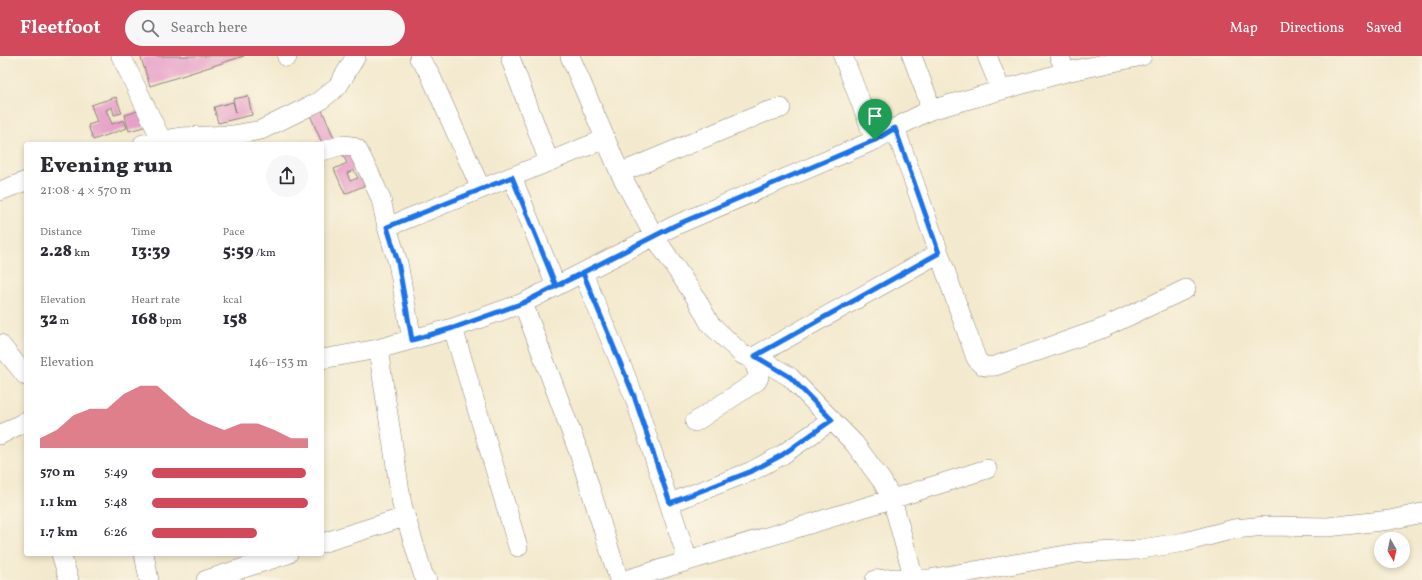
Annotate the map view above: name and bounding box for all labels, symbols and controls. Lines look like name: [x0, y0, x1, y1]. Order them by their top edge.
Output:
search box: [125, 10, 405, 46]
text: Fleetfoot: [20, 15, 101, 41]
icon: search: [139, 17, 161, 39]
text: Search here: [171, 18, 247, 39]
text: Map: [1230, 19, 1258, 38]
text: Directions: [1280, 19, 1344, 38]
text: Saved: [1366, 19, 1402, 38]
pin: [858, 99, 892, 140]
icon: arrive: [864, 105, 886, 127]
text: Evening run: [40, 151, 173, 182]
button: share: [266, 155, 308, 197]
text: 21:08 · 4 × 570 m: [40, 182, 131, 200]
text: Distance: [40, 225, 82, 240]
text: Time: [131, 225, 155, 240]
text: Pace: [223, 225, 245, 240]
text: 2.28: [40, 240, 72, 263]
text: 13:39: [131, 240, 170, 263]
text: 5:59: [223, 240, 254, 263]
text: km: [72, 246, 90, 261]
text: /km: [254, 246, 276, 261]
text: Elevation: [40, 293, 86, 308]
text: Heart rate: [131, 293, 180, 308]
text: kcal: [223, 293, 242, 308]
text: 32: [40, 308, 57, 331]
text: 168: [131, 308, 157, 331]
text: 158: [223, 308, 247, 331]
text: m: [57, 314, 69, 329]
text: bpm: [157, 314, 182, 329]
text: Elevation: [40, 354, 94, 372]
text: 146–153 m: [249, 354, 308, 372]
text: 570 m: [40, 464, 75, 482]
text: 5:49: [104, 464, 127, 482]
text: 1.1 km: [40, 494, 77, 512]
text: 5:48: [104, 494, 127, 512]
text: 1.7 km: [40, 524, 78, 542]
text: 6:26: [104, 524, 127, 542]
north arrow: [1374, 532, 1410, 568]
map controls: [1374, 532, 1410, 568]

